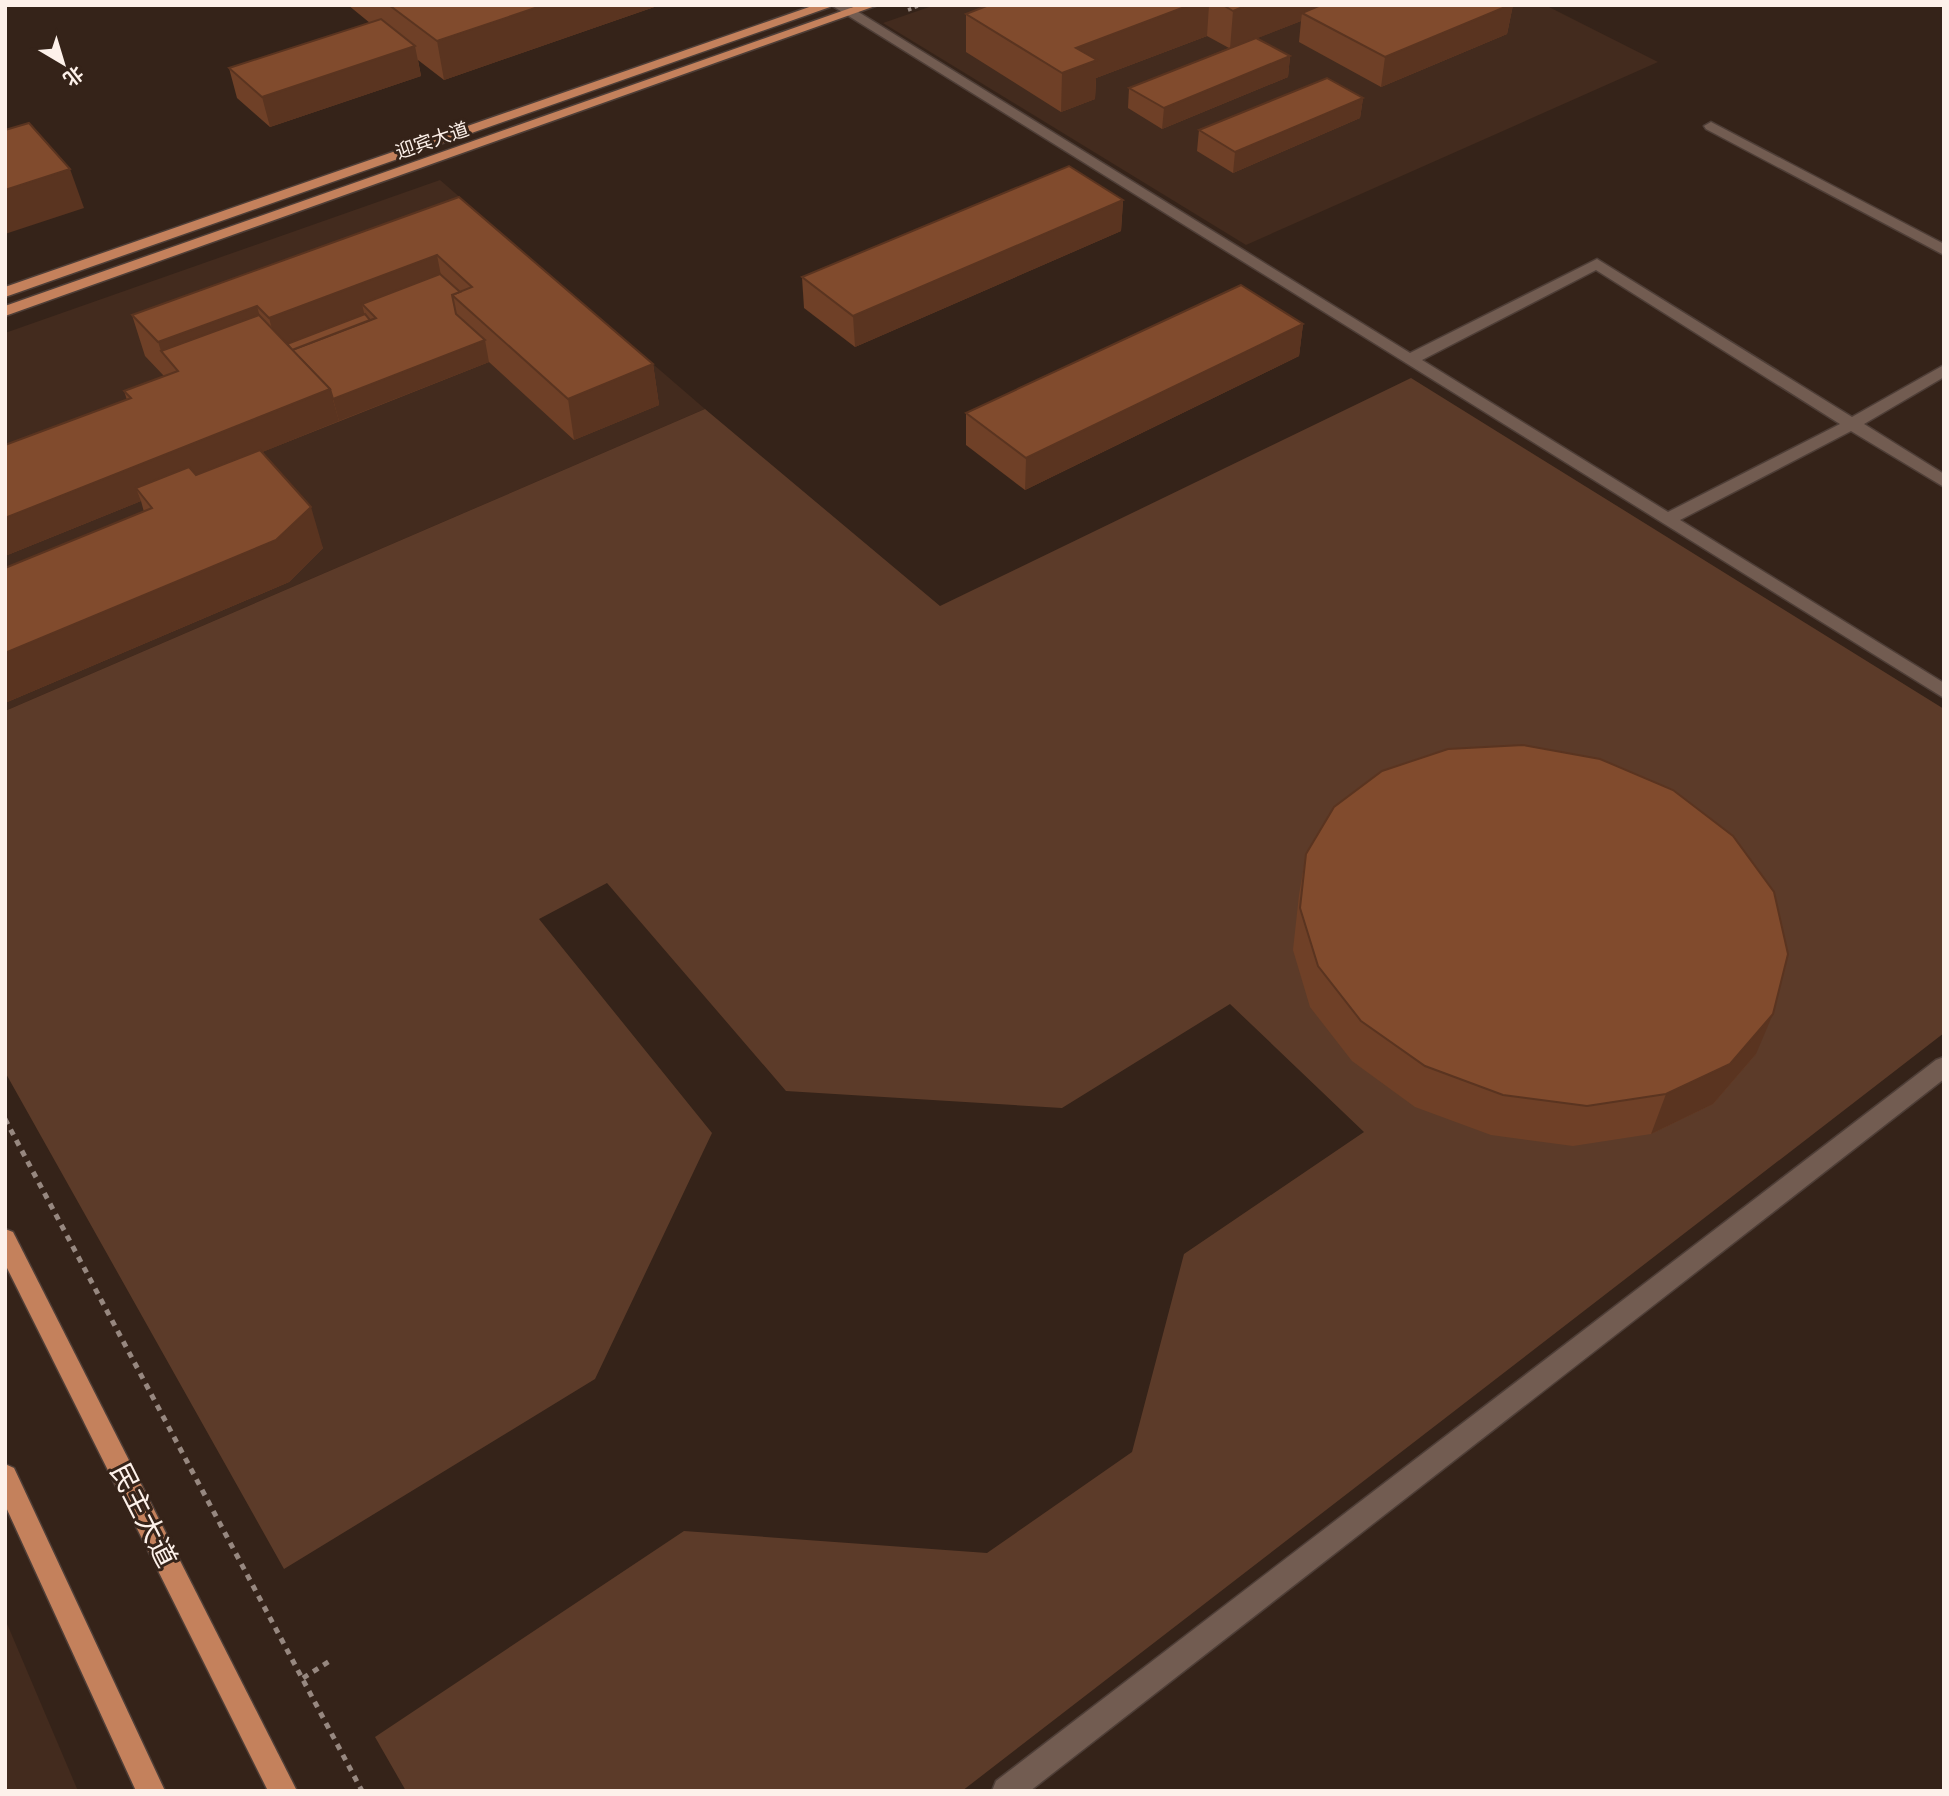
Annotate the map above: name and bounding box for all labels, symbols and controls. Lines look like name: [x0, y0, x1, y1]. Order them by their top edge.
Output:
north arrow: [28, 28, 98, 98]
text: 北: [59, 61, 88, 91]
street label: 迎宾大道: [392, 117, 472, 164]
street label: 民主大道: [103, 1457, 185, 1573]

